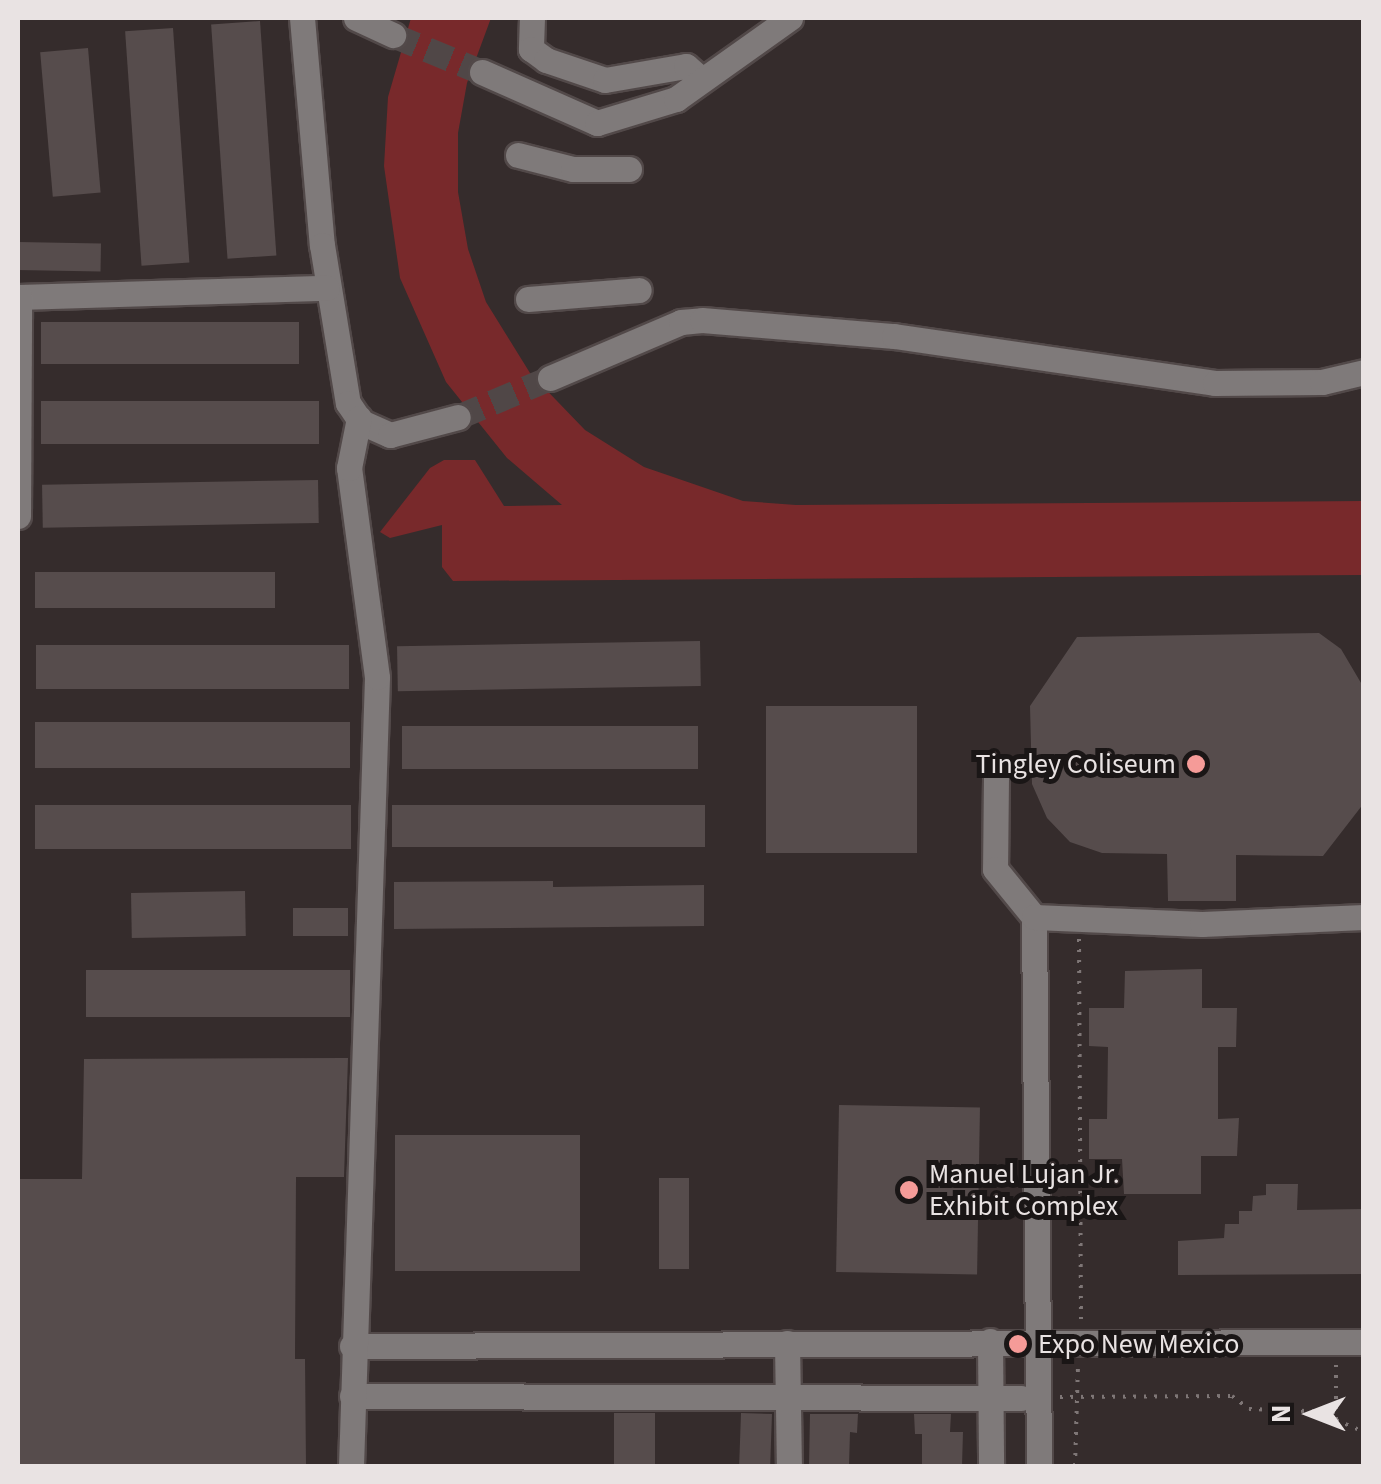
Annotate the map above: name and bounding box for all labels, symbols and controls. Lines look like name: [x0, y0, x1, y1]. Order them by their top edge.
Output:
place label: Tingley Coliseum: [976, 747, 1176, 781]
marker: Tingley Coliseum: [1185, 753, 1207, 775]
place label: Manuel Lujan Jr. Exhibit Complex: [929, 1157, 1120, 1223]
marker: Manuel Lujan Jr. Exhibit Complex: [898, 1179, 920, 1201]
place label: Expo New Mexico: [1038, 1327, 1239, 1361]
marker: Expo New Mexico: [1007, 1333, 1029, 1355]
north arrow: [1261, 1364, 1361, 1464]
text: N: [1261, 1405, 1301, 1423]

